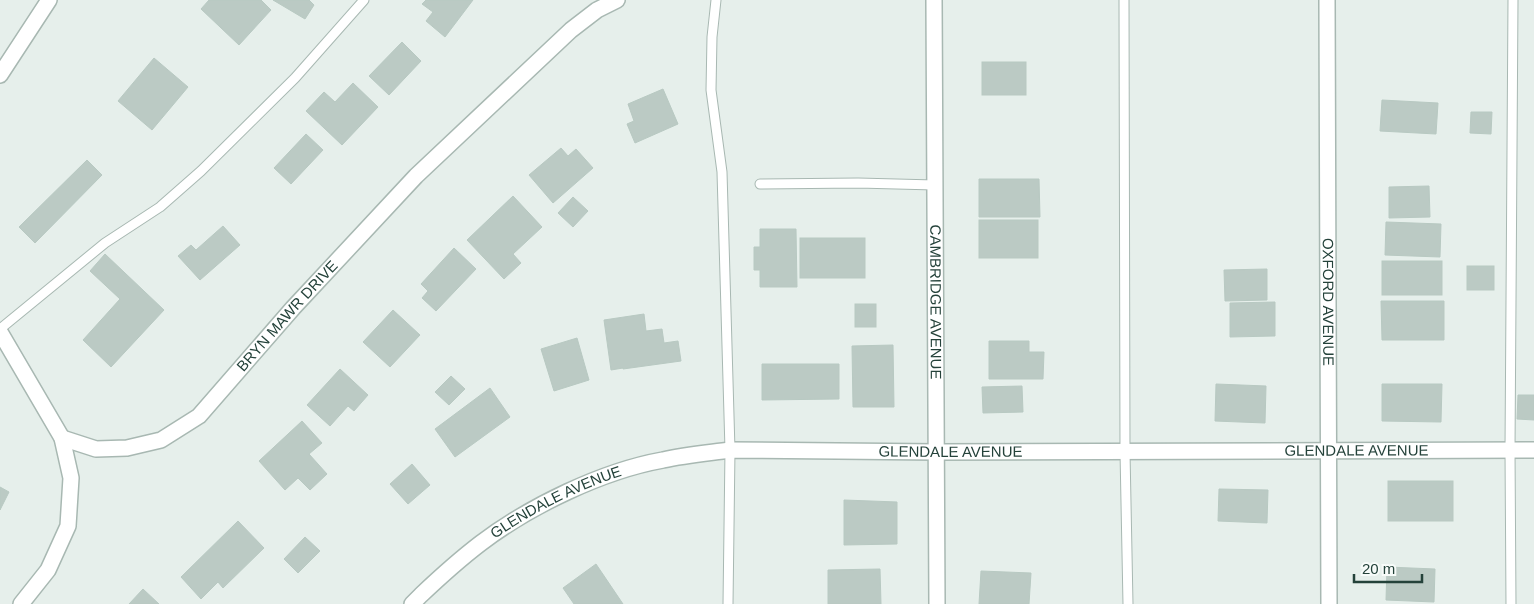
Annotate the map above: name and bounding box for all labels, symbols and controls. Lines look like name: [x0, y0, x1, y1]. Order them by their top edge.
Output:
street label: CAMBRIDGE AVENUE: [927, 224, 945, 379]
street label: OXFORD AVENUE: [1320, 238, 1337, 366]
street label: BRYN MAWR DRIVE: [233, 257, 341, 374]
street label: GLENDALE AVENUE: [1284, 441, 1429, 459]
street label: GLENDALE AVENUE: [878, 442, 1023, 460]
street label: GLENDALE AVENUE: [487, 462, 623, 542]
scale bar: [1354, 552, 1422, 584]
text: 20 m: [1362, 560, 1395, 577]

